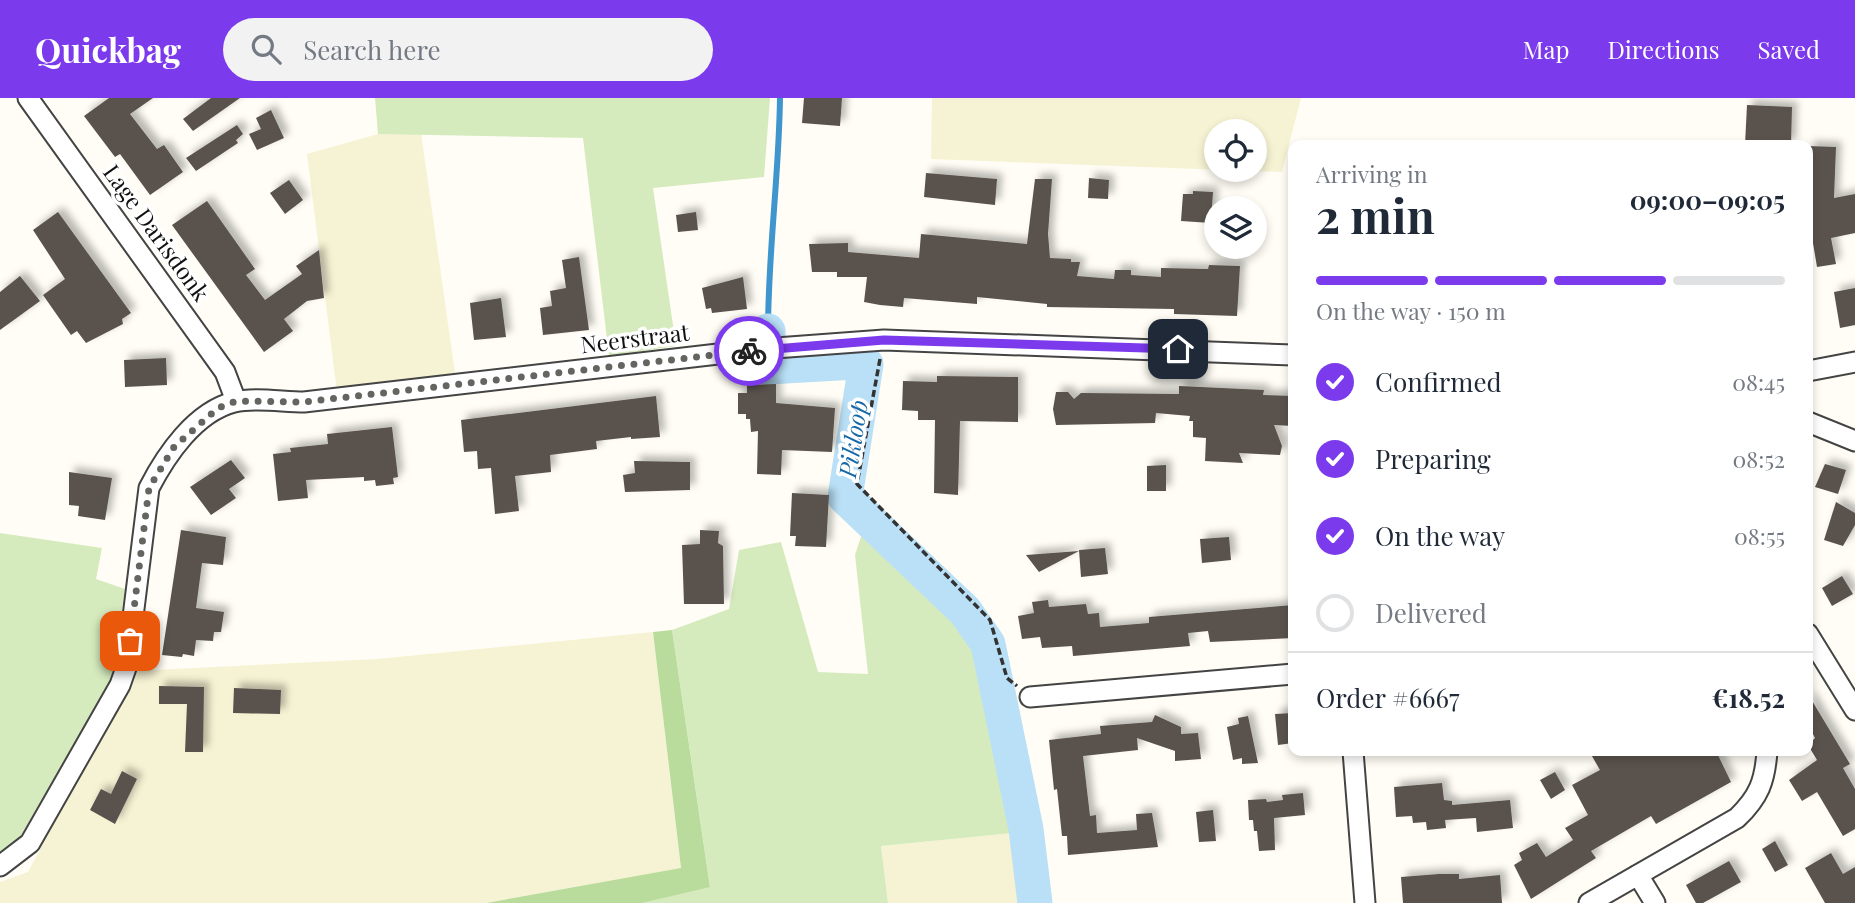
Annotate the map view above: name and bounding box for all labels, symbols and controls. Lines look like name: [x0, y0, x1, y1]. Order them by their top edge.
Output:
search box: [223, 18, 713, 81]
text: Quickbag: [35, 27, 181, 71]
icon: search: [247, 30, 285, 68]
text: Search here: [303, 32, 441, 67]
text: Map: [1523, 33, 1569, 65]
text: Directions: [1607, 33, 1720, 65]
text: Saved: [1758, 33, 1820, 65]
map controls: [1204, 119, 1267, 259]
button: locate: [1204, 119, 1267, 182]
street label: Lage Darisdonk: [97, 158, 218, 307]
text: Arriving in: [1316, 158, 1428, 189]
text: 09:00–09:05: [1630, 182, 1785, 217]
text: 2 min: [1316, 184, 1435, 246]
button: layers: [1204, 196, 1267, 259]
text: On the way · 150 m: [1316, 295, 1506, 326]
street label: Neerstraat: [579, 315, 692, 360]
courier: [714, 316, 784, 386]
pin: [1148, 319, 1208, 379]
icon: home: [1159, 330, 1197, 368]
icon: bike: [730, 332, 768, 370]
icon: check: [1316, 363, 1354, 401]
text: Confirmed: [1375, 364, 1502, 399]
text: 08:45: [1732, 366, 1785, 397]
water label: Pikloop: [830, 398, 874, 481]
icon: check: [1316, 440, 1354, 478]
text: Preparing: [1375, 441, 1491, 476]
text: 08:52: [1733, 443, 1785, 474]
icon: check: [1316, 517, 1354, 555]
text: On the way: [1375, 518, 1505, 553]
text: 08:55: [1734, 520, 1785, 551]
text: Delivered: [1375, 595, 1487, 630]
pin: [100, 611, 160, 671]
icon: bag: [111, 622, 149, 660]
text: Order #6667: [1316, 680, 1460, 715]
text: €18.52: [1712, 680, 1785, 715]

